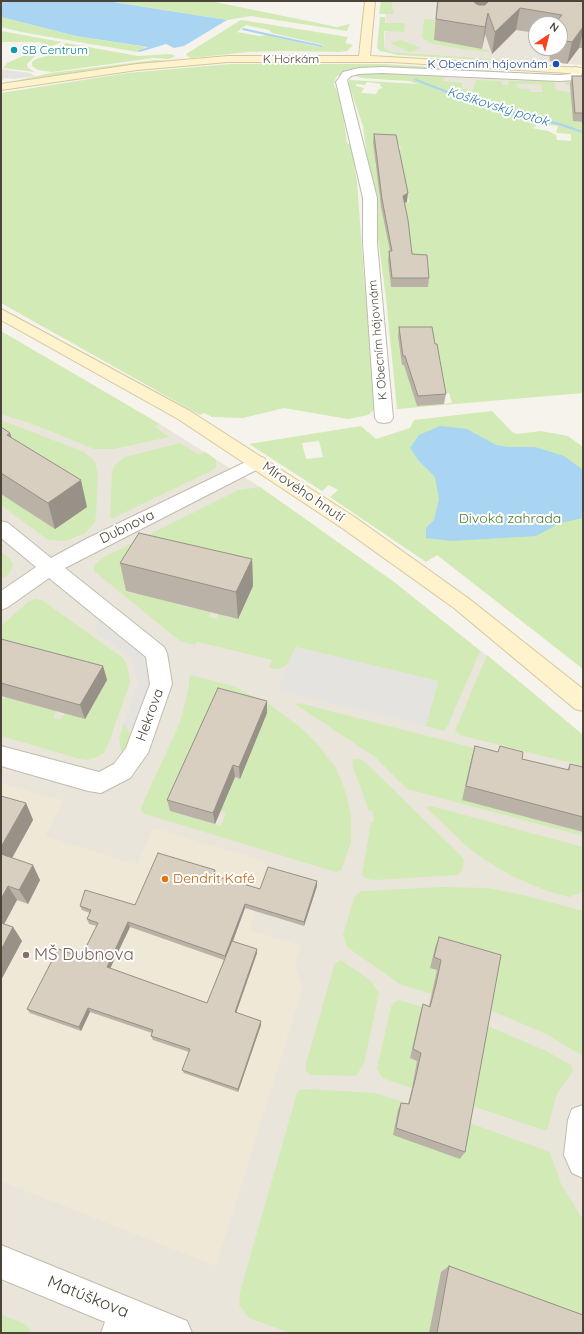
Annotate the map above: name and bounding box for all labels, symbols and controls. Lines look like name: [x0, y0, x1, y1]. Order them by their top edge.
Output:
north arrow: [528, 16, 568, 56]
text: N: [547, 19, 562, 35]
place label: SB Centrum: [22, 43, 88, 57]
marker: SB Centrum: [9, 45, 19, 55]
street label: K Horkám: [263, 52, 319, 66]
place label: K Obecním hájovnám: [427, 57, 548, 71]
marker: K Obecním hájovnám: [551, 59, 561, 69]
water label: Košíkovský potok: [445, 84, 551, 130]
street label: K Obecním hájovnám: [366, 279, 390, 401]
street label: Mírového hnutí: [259, 458, 347, 526]
street label: Dubnova: [97, 507, 157, 547]
park label: Divoká zahrada: [459, 511, 561, 527]
street label: Hekrova: [133, 686, 167, 744]
place label: Dendrit Kafé: [173, 871, 255, 887]
marker: Dendrit Kafé: [160, 874, 170, 884]
place label: MŠ Dubnova: [34, 945, 134, 965]
marker: MŠ Dubnova: [21, 950, 31, 960]
street label: Matúškova: [44, 1271, 132, 1323]

